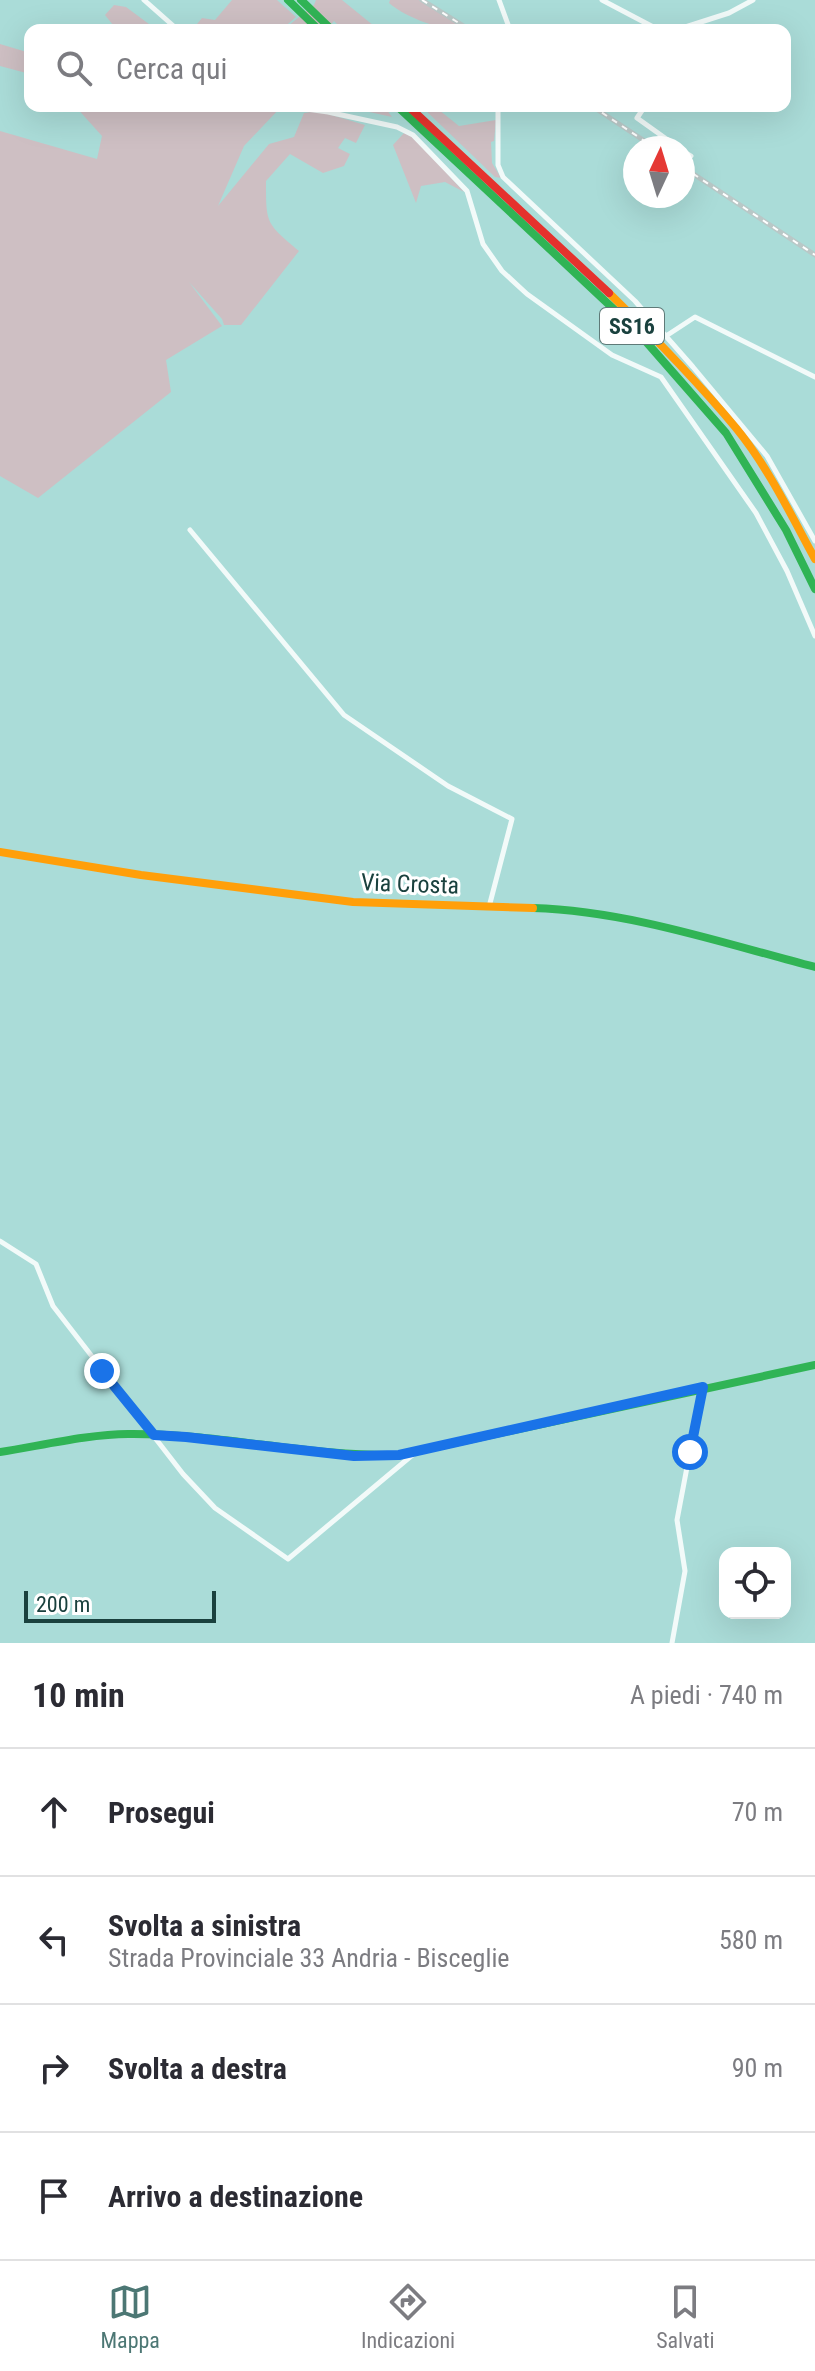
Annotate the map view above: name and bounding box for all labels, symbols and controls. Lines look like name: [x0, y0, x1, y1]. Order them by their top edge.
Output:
search box: [24, 24, 791, 112]
icon: search: [52, 46, 96, 90]
text: Cerca qui: [116, 51, 227, 86]
north arrow: [623, 136, 695, 208]
road number: SS16: [600, 308, 664, 344]
street label: Via Crosta: [360, 868, 460, 900]
route end: [84, 1353, 120, 1389]
route start: [672, 1434, 708, 1470]
map controls: [719, 1547, 791, 1619]
button: locate: [719, 1547, 791, 1619]
scale bar: [24, 1587, 216, 1623]
text: 200 m: [36, 1592, 90, 1617]
text: 10 min: [32, 1675, 125, 1715]
text: A piedi · 740 m: [630, 1680, 783, 1710]
icon: ahead: [32, 1790, 76, 1834]
text: Prosegui: [108, 1795, 215, 1830]
text: 70 m: [732, 1797, 783, 1827]
text: Svolta a sinistra: [108, 1908, 301, 1943]
icon: left: [32, 1918, 76, 1962]
text: 580 m: [719, 1925, 783, 1955]
text: Strada Provinciale 33 Andria - Bisceglie: [108, 1943, 510, 1973]
icon: right: [32, 2046, 76, 2090]
text: Svolta a destra: [108, 2051, 287, 2086]
text: 90 m: [732, 2053, 783, 2083]
icon: arrive: [32, 2174, 76, 2218]
text: Arrivo a destinazione: [108, 2179, 363, 2214]
tab: Mappa: [100, 2280, 160, 2353]
tab: Indicazioni: [361, 2280, 455, 2353]
tab: Salvati: [656, 2280, 714, 2353]

